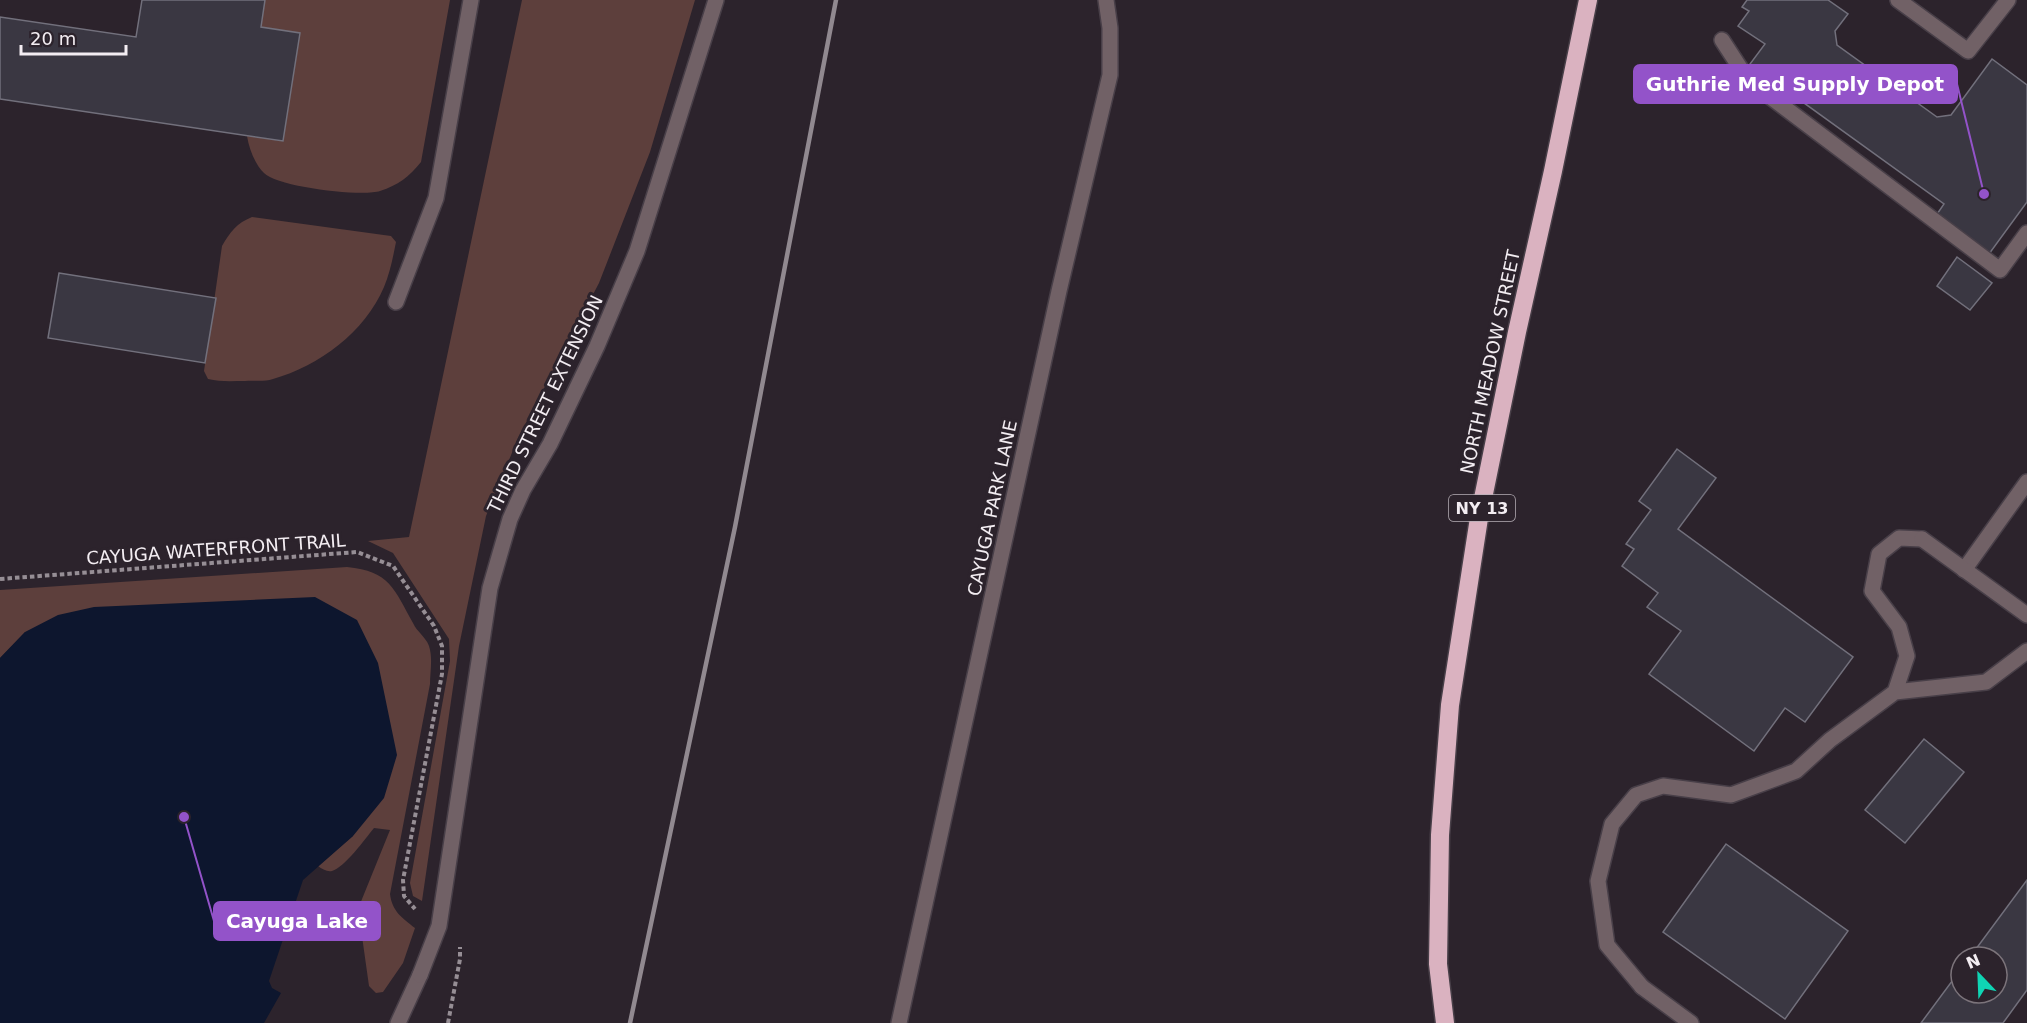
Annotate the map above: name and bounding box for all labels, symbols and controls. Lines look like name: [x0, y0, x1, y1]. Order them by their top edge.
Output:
scale bar: [21, 18, 126, 56]
text: 20 m: [30, 28, 76, 49]
callout: Guthrie Med Supply Depot: [1634, 65, 1957, 103]
text: Guthrie Med Supply Depot: [1646, 72, 1945, 96]
street label: NORTH MEADOW STREET: [1456, 247, 1524, 476]
street label: THIRD STREET EXTENSION: [483, 292, 607, 517]
street label: CAYUGA PARK LANE: [963, 418, 1021, 598]
road number: NY 13: [1449, 495, 1515, 521]
street label: CAYUGA WATERFRONT TRAIL: [86, 529, 346, 569]
callout: Cayuga Lake: [214, 902, 380, 940]
text: Cayuga Lake: [226, 909, 368, 933]
north arrow: [1949, 945, 2009, 1005]
text: N: [1963, 950, 1983, 973]

